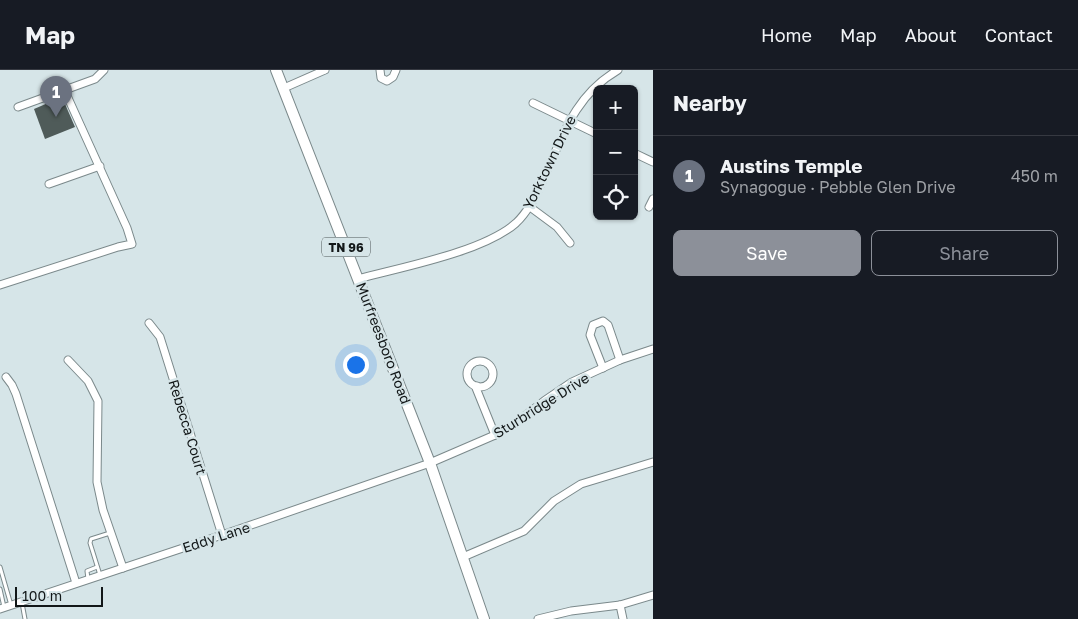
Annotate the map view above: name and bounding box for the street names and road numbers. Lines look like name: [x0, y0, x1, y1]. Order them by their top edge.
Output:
street label: Yorktown Drive: [519, 112, 579, 212]
road number: TN 96: [322, 238, 370, 256]
street label: Murfreesboro Road: [353, 280, 415, 406]
street label: Sturbridge Drive: [490, 369, 592, 441]
street label: Rebecca Court: [165, 377, 211, 477]
street label: Eddy Lane: [180, 518, 252, 556]

